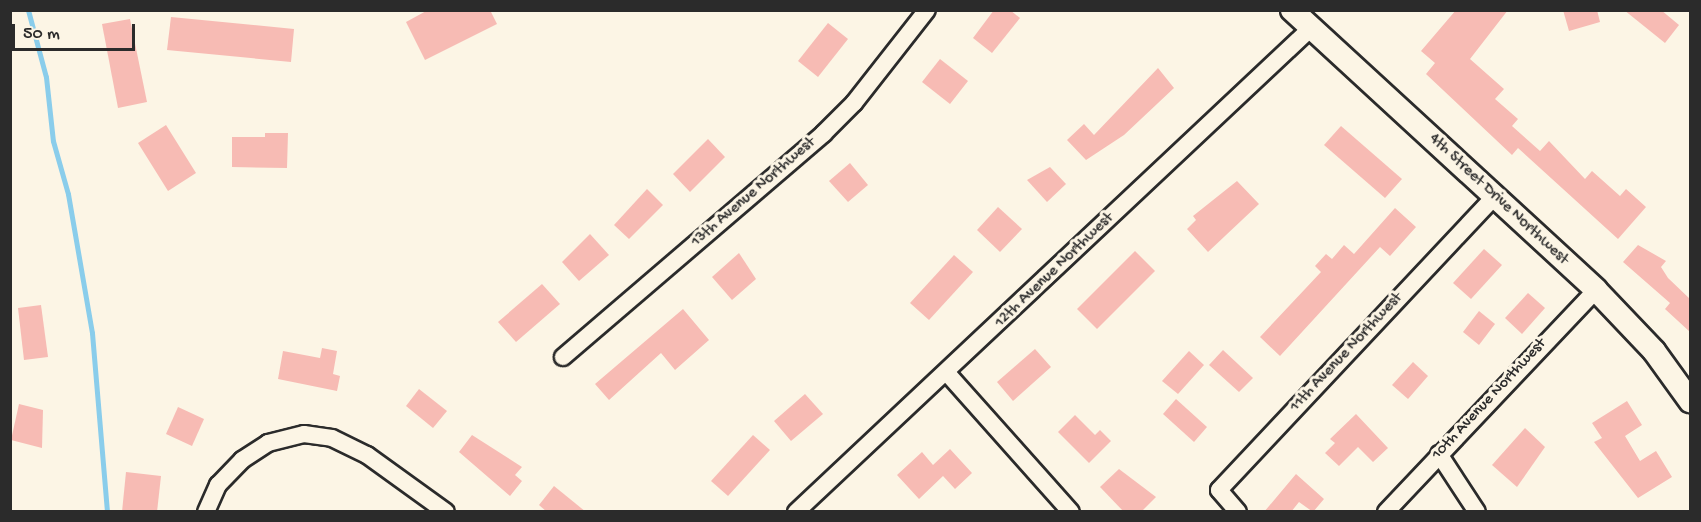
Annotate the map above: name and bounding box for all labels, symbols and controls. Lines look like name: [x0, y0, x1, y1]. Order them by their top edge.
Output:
scale bar: [15, 12, 138, 50]
text: 50 m: [23, 24, 60, 45]
street label: 4th Street Drive Northwest: [1424, 130, 1572, 270]
street label: 13th Avenue Northwest: [688, 134, 820, 252]
street label: 12th Avenue Northwest: [992, 209, 1118, 333]
street label: 11th Avenue Northwest: [1287, 289, 1407, 417]
street label: 10th Avenue Northwest: [1429, 335, 1551, 465]

